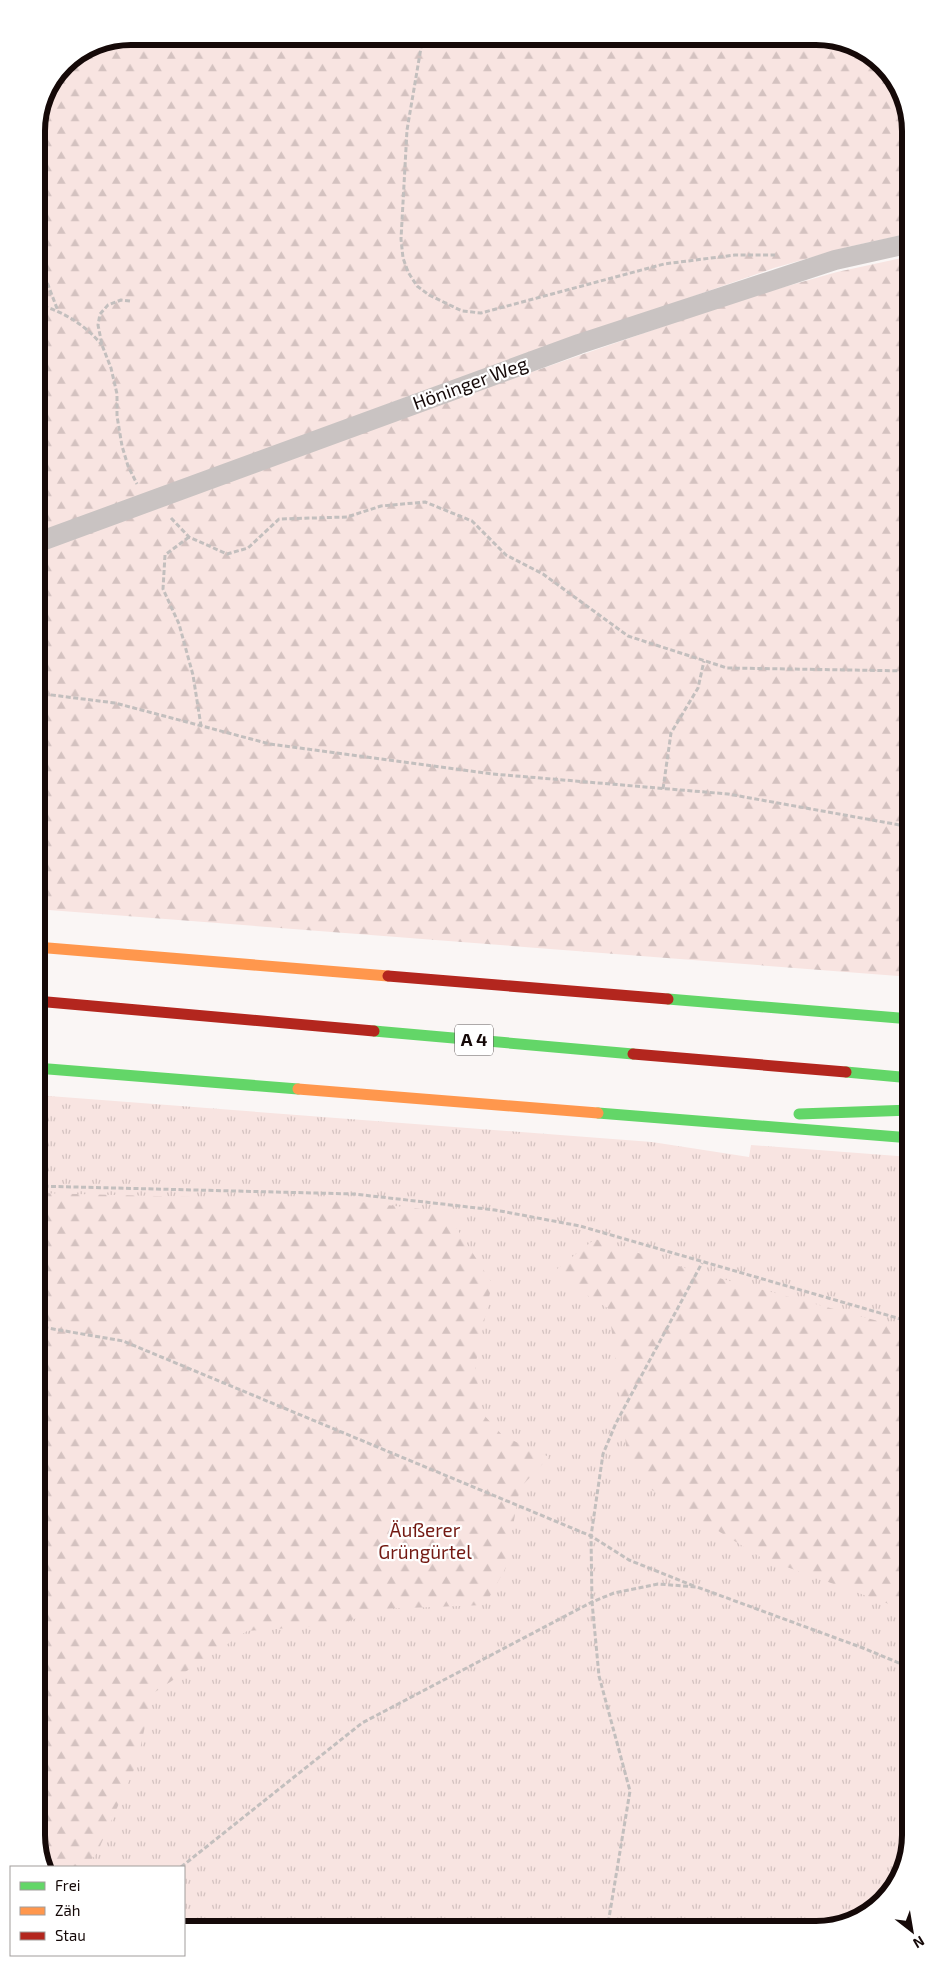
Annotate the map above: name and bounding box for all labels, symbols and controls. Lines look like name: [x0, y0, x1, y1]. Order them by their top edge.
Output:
street label: Höninger Weg: [409, 351, 531, 414]
road number: A 4: [455, 1024, 493, 1056]
park label: Äußerer Grüngürtel: [378, 1518, 472, 1563]
legend: [10, 1866, 185, 1956]
text: Frei: [55, 1876, 80, 1894]
text: Zäh: [55, 1901, 80, 1919]
north arrow: [887, 1906, 937, 1956]
text: Stau: [55, 1926, 86, 1944]
text: N: [910, 1933, 928, 1952]

